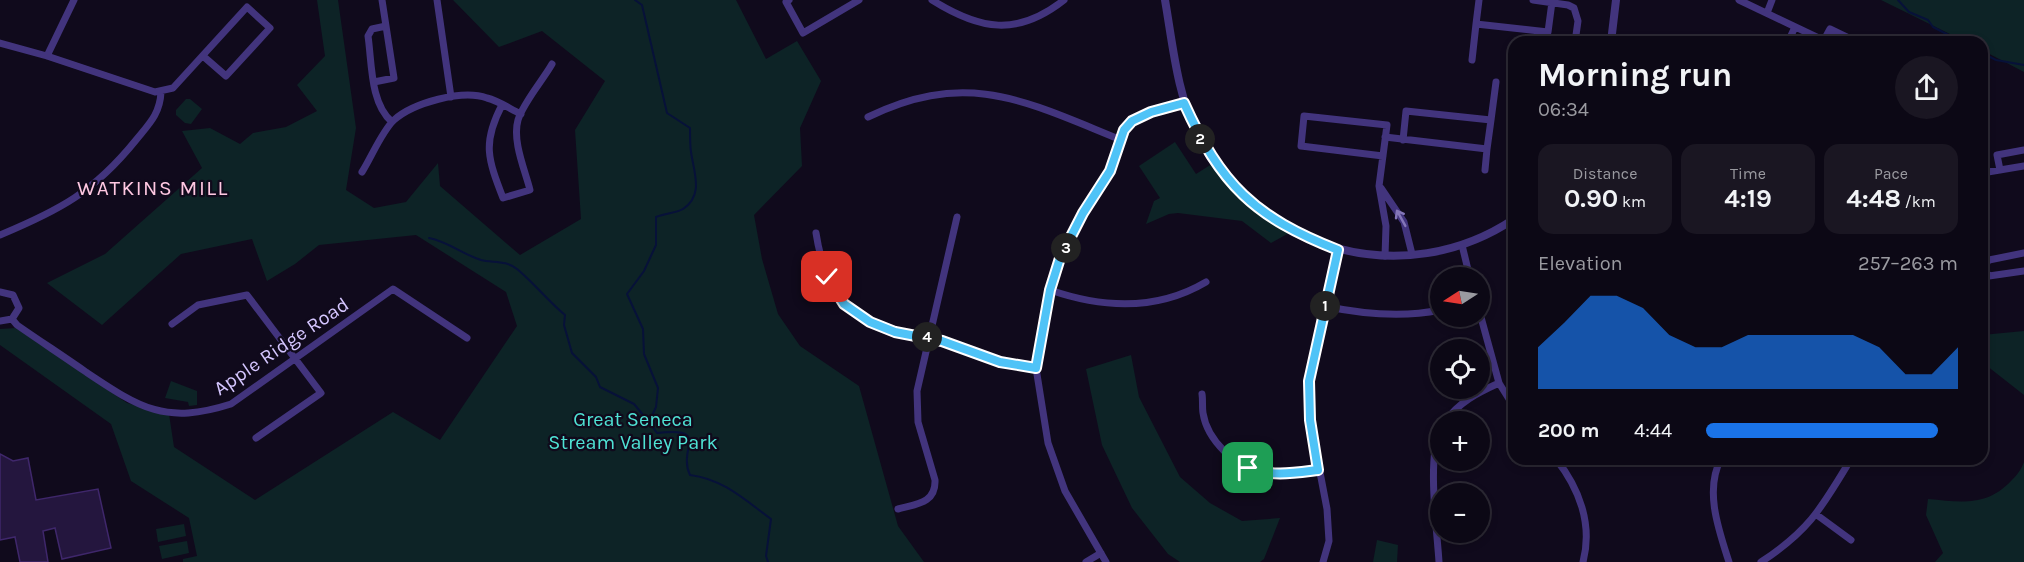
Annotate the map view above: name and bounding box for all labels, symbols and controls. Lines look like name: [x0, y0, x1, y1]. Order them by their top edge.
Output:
text: Morning run: [1538, 56, 1732, 94]
button: share: [1895, 56, 1958, 119]
text: 06:34: [1538, 98, 1589, 121]
pin: 2: [1185, 124, 1215, 154]
text: 2: [1195, 129, 1205, 148]
text: Distance: [1573, 164, 1637, 183]
text: Time: [1730, 164, 1766, 183]
text: Pace: [1874, 164, 1908, 183]
district label: WATKINS MILL: [77, 176, 229, 200]
text: 0.90: [1564, 183, 1618, 214]
text: 4:19: [1724, 183, 1772, 214]
text: 4:48: [1846, 183, 1901, 214]
text: km: [1618, 192, 1646, 211]
text: /km: [1901, 192, 1936, 211]
one-way arrow: [1395, 210, 1407, 227]
pin: 3: [1051, 233, 1081, 263]
text: 3: [1061, 238, 1071, 257]
pin: [801, 251, 852, 302]
text: Elevation: [1538, 252, 1623, 275]
text: 257–263 m: [1858, 252, 1958, 275]
icon: check: [810, 260, 843, 293]
north arrow: [1430, 267, 1490, 327]
map controls: [1430, 267, 1490, 543]
pin: 1: [1310, 291, 1340, 321]
street label: Apple Ridge Road: [209, 293, 353, 400]
text: 1: [1322, 296, 1328, 315]
pin: 4: [912, 322, 942, 352]
text: 4: [922, 327, 932, 346]
button: locate: [1430, 339, 1490, 399]
park label: Great Seneca Stream Valley Park: [548, 408, 718, 454]
button: +: [1430, 411, 1490, 471]
text: 200 m: [1538, 419, 1599, 442]
text: 4:44: [1634, 419, 1672, 442]
pin: [1222, 442, 1273, 493]
icon: arrive: [1231, 451, 1264, 484]
button: −: [1430, 483, 1490, 543]

